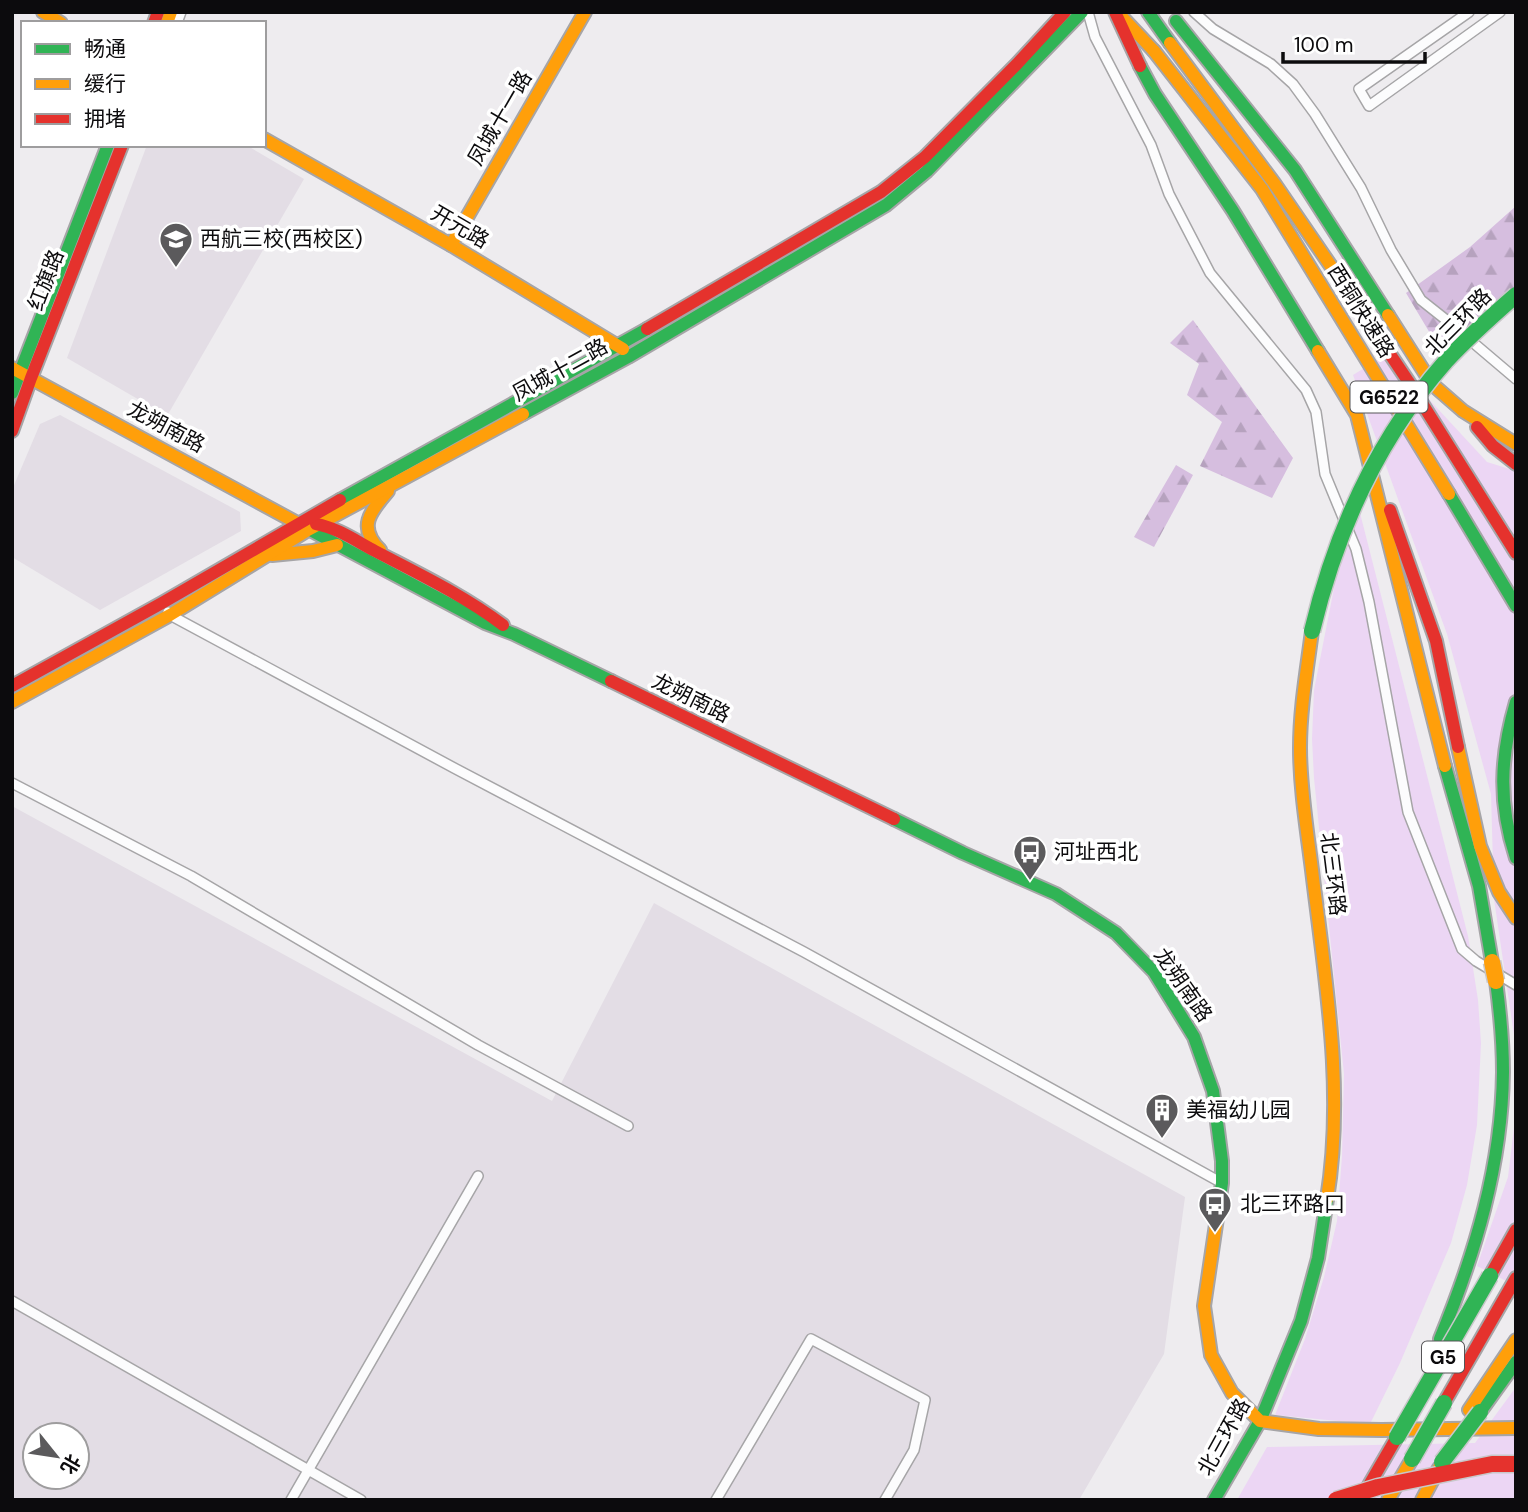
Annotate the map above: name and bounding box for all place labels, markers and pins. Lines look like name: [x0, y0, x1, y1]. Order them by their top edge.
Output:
school or university icon: 西航三校(西校区): [157, 220, 195, 269]
place label: 西航三校(西校区): [200, 225, 363, 253]
bus stop icon: 河址西北: [1011, 833, 1049, 882]
place label: 河址西北: [1054, 838, 1138, 866]
building icon: 美福幼儿园: [1143, 1091, 1181, 1140]
place label: 美福幼儿园: [1186, 1096, 1291, 1124]
bus stop icon: 北三环路口: [1196, 1185, 1234, 1234]
place label: 北三环路口: [1240, 1190, 1345, 1218]

